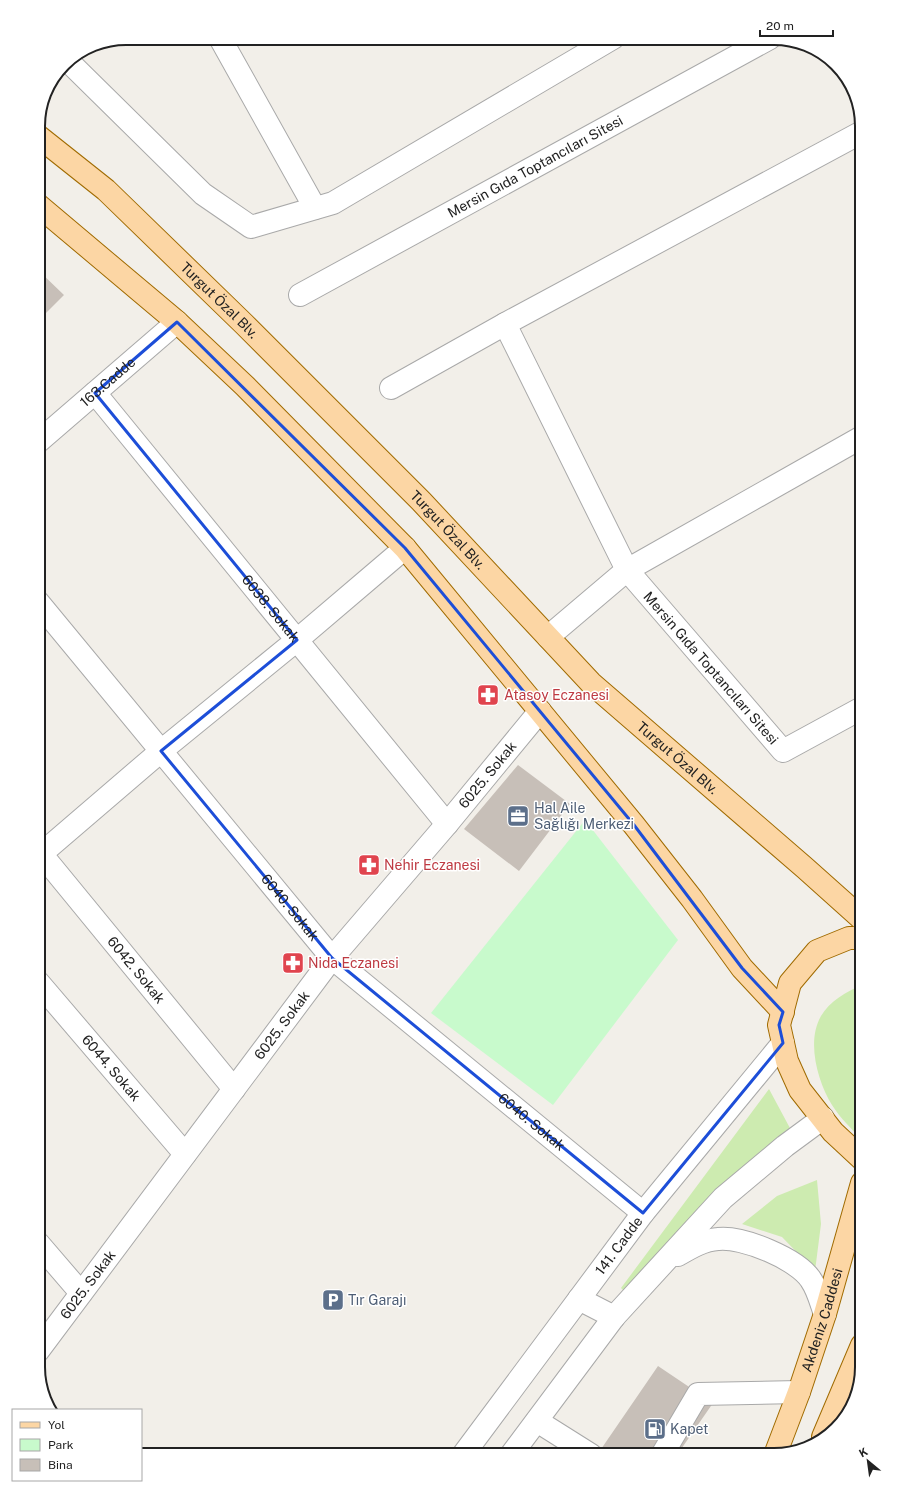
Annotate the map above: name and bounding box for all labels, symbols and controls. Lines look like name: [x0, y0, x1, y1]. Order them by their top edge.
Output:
scale bar: [760, 12, 833, 38]
text: 20 m: [766, 19, 794, 33]
street label: Mersin Gıda Toptancıları Sitesi: [445, 112, 626, 221]
street label: Turgut Özal Blv.: [177, 259, 262, 342]
street label: 163.Cadde: [77, 354, 139, 410]
street label: Turgut Özal Blv.: [407, 487, 489, 573]
street label: 6038. Sokak: [239, 571, 303, 645]
street label: Mersin Gıda Toptancıları Sitesi: [640, 588, 782, 748]
pharmacy icon: Atasoy Eczanesi: [475, 682, 501, 708]
place label: Atasoy Eczanesi: [504, 687, 609, 703]
street label: Turgut Özal Blv.: [634, 718, 721, 797]
street label: 6025. Sokak: [455, 738, 520, 811]
place label: Hal Aile Sağlığı Merkezi: [534, 800, 634, 832]
office icon: Hal Aile Sağlığı Merkezi: [505, 803, 531, 829]
pharmacy icon: Nehir Eczanesi: [356, 852, 382, 878]
place label: Nehir Eczanesi: [384, 857, 480, 873]
street label: 6040. Sokak: [258, 871, 322, 944]
street label: 6042. Sokak: [104, 933, 168, 1007]
pharmacy icon: Nida Eczanesi: [280, 950, 306, 976]
place label: Nida Eczanesi: [308, 955, 399, 971]
street label: 6025. Sokak: [251, 988, 313, 1063]
street label: 6044. Sokak: [79, 1032, 144, 1104]
street label: 6040. Sokak: [495, 1090, 568, 1154]
street label: 141. Cadde: [592, 1213, 646, 1278]
street label: 6025. Sokak: [57, 1247, 119, 1322]
street label: Akdeniz Caddesi: [798, 1266, 846, 1374]
parking icon: Tır Garajı: [320, 1287, 346, 1313]
place label: Tır Garajı: [348, 1292, 406, 1308]
legend: [12, 1409, 142, 1481]
fuel station icon: Kapet: [642, 1416, 668, 1442]
text: Yol: [48, 1418, 65, 1432]
place label: Kapet: [670, 1421, 709, 1437]
text: Park: [48, 1438, 74, 1452]
north arrow: [848, 1441, 888, 1481]
text: K: [857, 1445, 870, 1459]
text: Bina: [48, 1458, 73, 1472]

